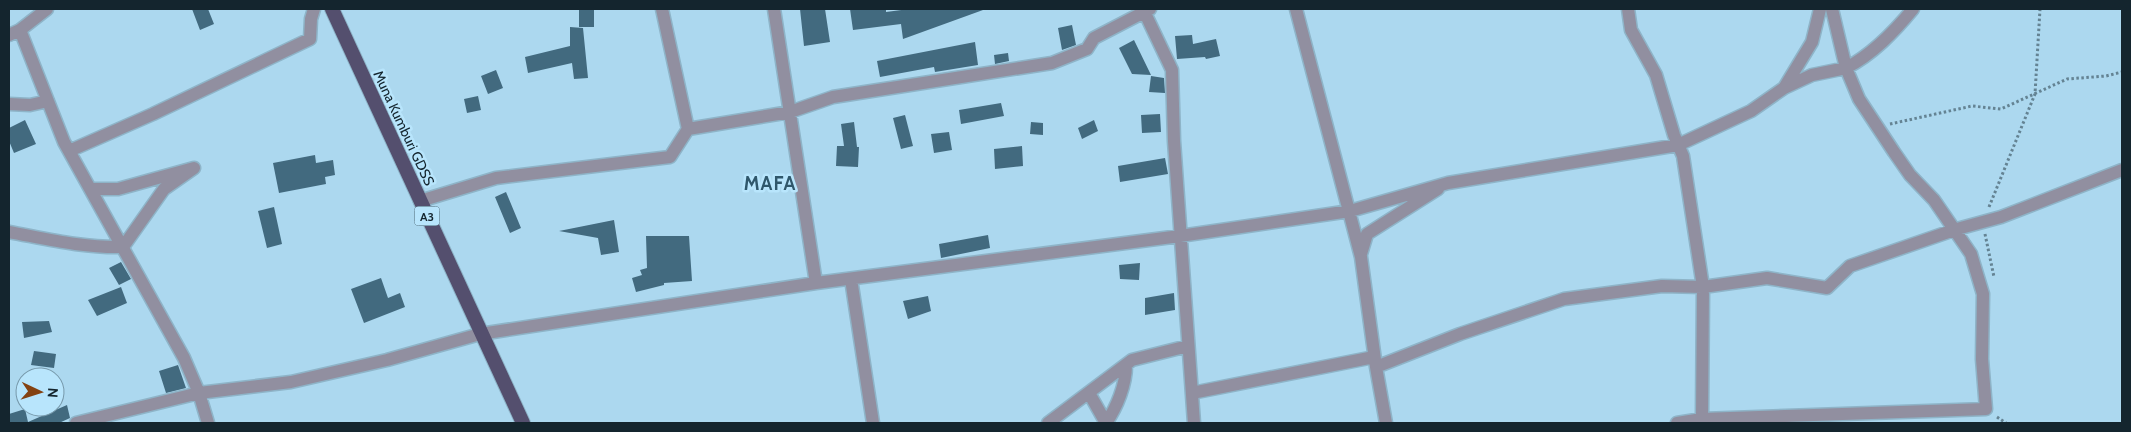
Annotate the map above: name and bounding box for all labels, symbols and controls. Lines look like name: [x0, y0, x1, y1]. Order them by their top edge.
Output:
street label: Muna Kumburi GDSS: [369, 68, 439, 188]
district label: MAFA: [744, 172, 796, 195]
road number: A3: [414, 207, 440, 226]
north arrow: [15, 367, 65, 417]
text: N: [44, 387, 62, 398]

